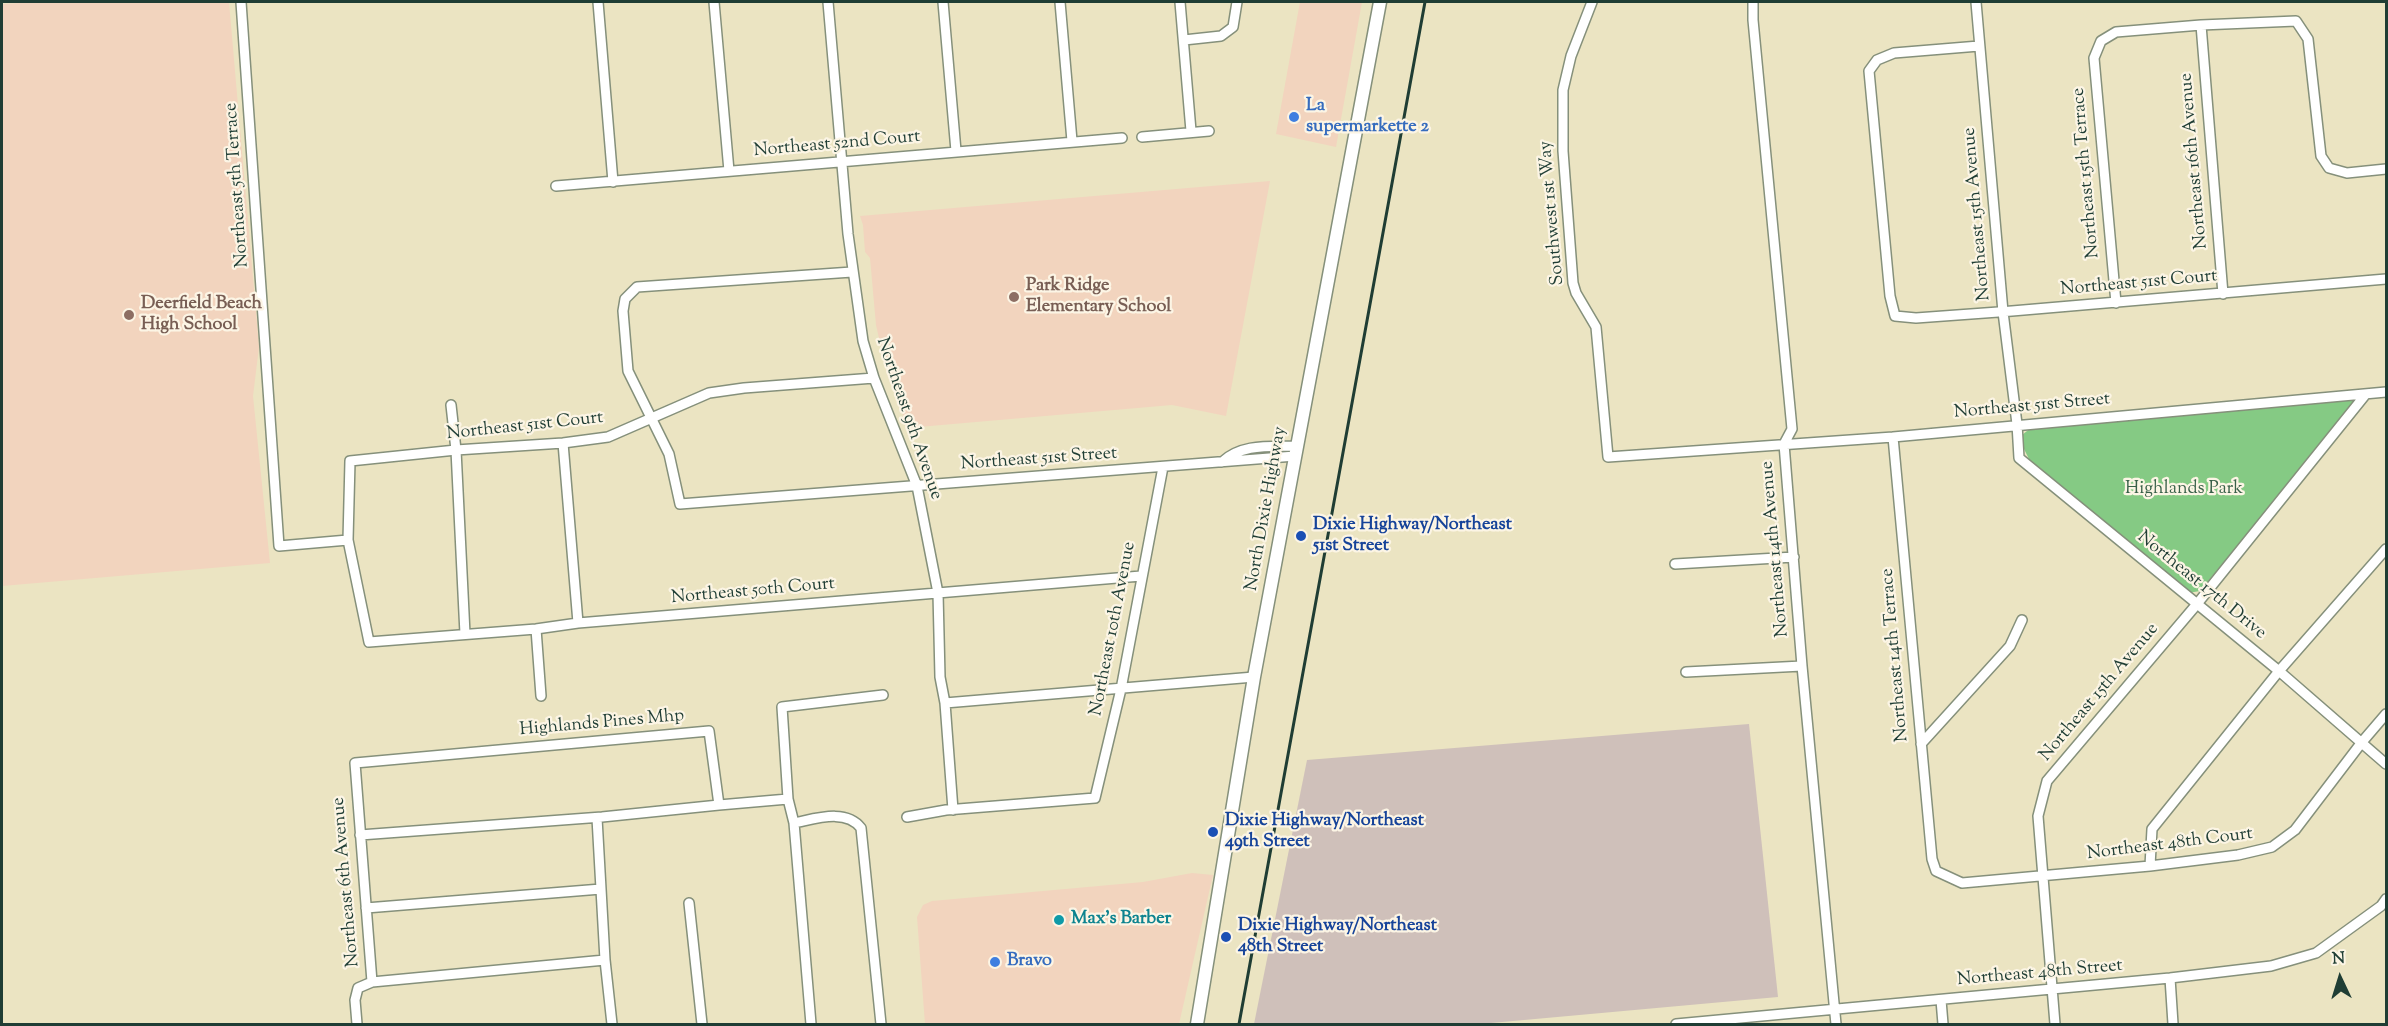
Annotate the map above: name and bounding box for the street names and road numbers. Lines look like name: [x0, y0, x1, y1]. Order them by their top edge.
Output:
street label: Northeast 16th Avenue: [2177, 72, 2213, 250]
street label: Northeast 15th Terrace: [2069, 87, 2105, 259]
street label: Northeast 5th Terrace: [221, 102, 255, 268]
street label: Northeast 15th Avenue: [1960, 126, 1996, 302]
street label: Northeast 52nd Court: [753, 127, 921, 163]
street label: Southwest 1st Way: [1536, 140, 1570, 286]
street label: Northeast 51st Court: [2060, 266, 2218, 302]
street label: Northeast 9th Avenue: [870, 335, 946, 503]
street label: Northeast 51st Street: [1953, 389, 2111, 425]
street label: Northeast 51st Court: [446, 408, 604, 446]
street label: North Dixie Highway: [1242, 425, 1292, 593]
street label: Northeast 51st Street: [960, 444, 1118, 476]
street label: Northeast 14th Avenue: [1758, 460, 1794, 638]
street label: Northeast 17th Drive: [2132, 527, 2270, 645]
street label: Northeast 10th Avenue: [1087, 540, 1141, 718]
street label: Northeast 14th Terrace: [1878, 567, 1914, 743]
street label: Northeast 50th Court: [670, 574, 836, 610]
street label: Northeast 15th Avenue: [2036, 619, 2164, 767]
street label: Highlands Pines Mhp: [519, 706, 685, 742]
street label: Northeast 6th Avenue: [329, 796, 365, 968]
street label: Northeast 48th Court: [2086, 824, 2254, 866]
street label: Northeast 48th Street: [1956, 956, 2124, 992]

